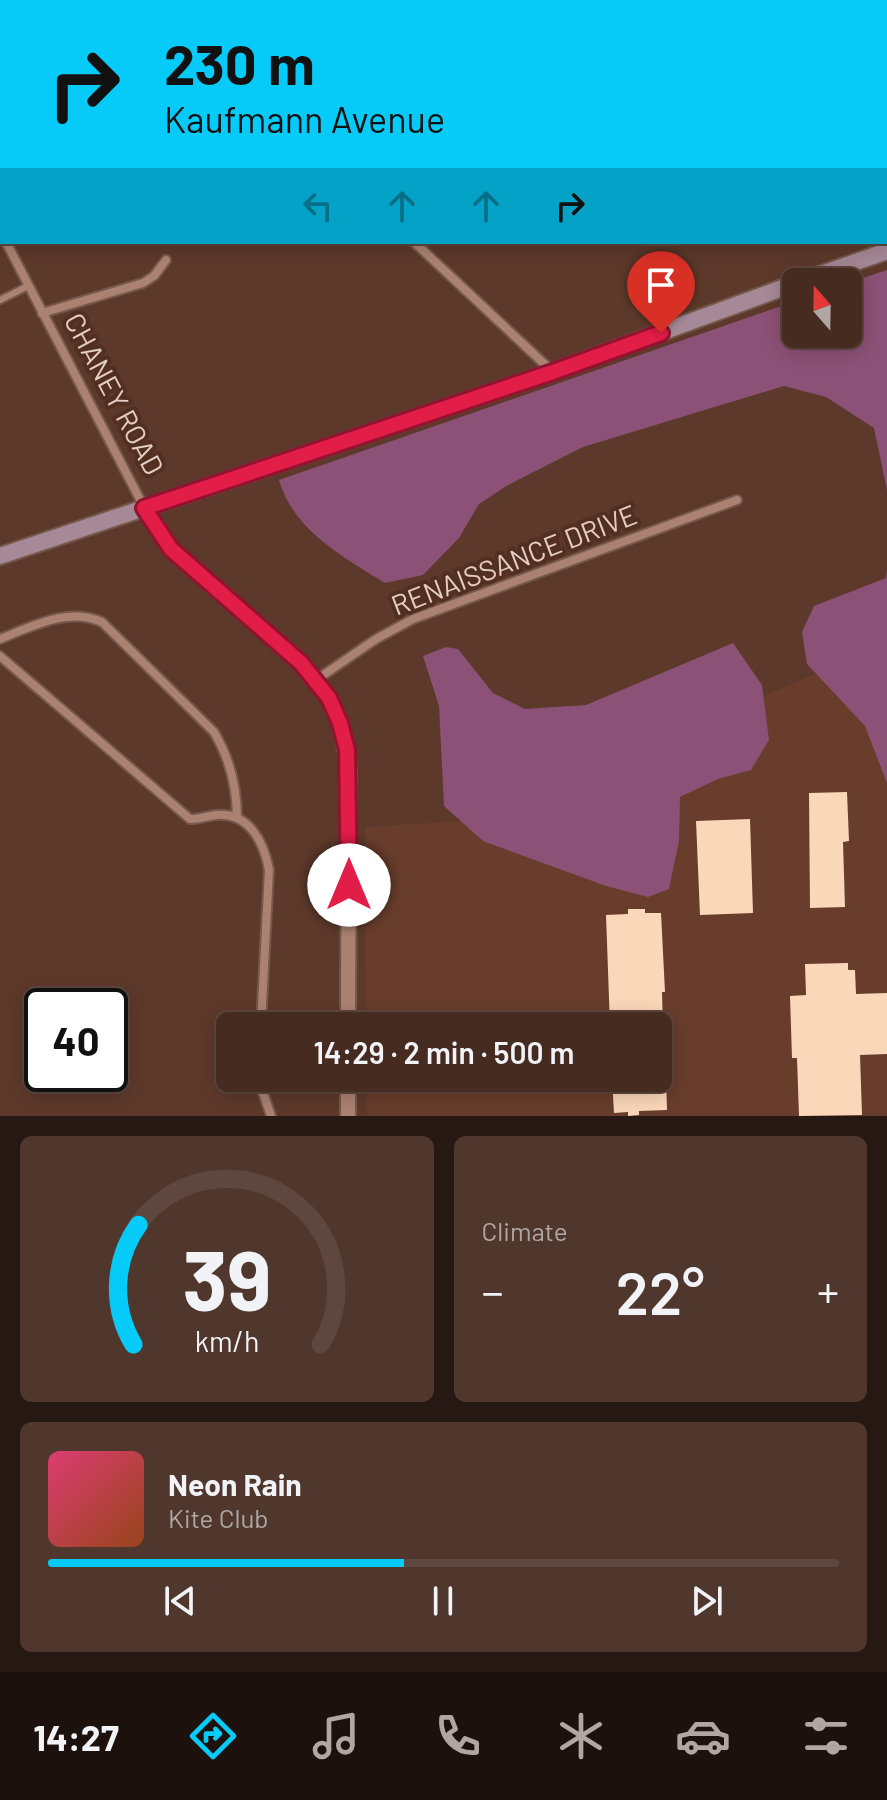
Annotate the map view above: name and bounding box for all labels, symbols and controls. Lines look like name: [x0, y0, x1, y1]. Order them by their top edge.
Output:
text: 230 m: [164, 29, 315, 96]
icon: right: [32, 32, 136, 136]
text: Kaufmann Avenue: [164, 97, 445, 140]
icon: left: [296, 184, 340, 228]
icon: ahead: [380, 184, 424, 228]
icon: ahead: [464, 184, 508, 228]
icon: right: [548, 184, 592, 228]
pin: [627, 251, 695, 333]
icon: arrive: [639, 263, 683, 307]
north arrow: [782, 268, 862, 348]
map controls: [782, 268, 862, 348]
street label: CHANEY ROAD: [58, 307, 172, 480]
street label: RENAISSANCE DRIVE: [386, 497, 641, 622]
position arrow: [307, 843, 391, 927]
speed limit sign: 40: [24, 988, 128, 1092]
text: 14:29 · 2 min · 500 m: [314, 1034, 574, 1070]
text: Climate: [482, 1215, 568, 1246]
text: 39: [182, 1228, 271, 1328]
text: 22°: [616, 1255, 705, 1327]
text: −: [482, 1264, 504, 1317]
text: +: [817, 1264, 839, 1317]
text: km/h: [194, 1323, 259, 1358]
text: Neon Rain: [168, 1466, 302, 1502]
text: Kite Club: [168, 1502, 269, 1533]
icon: previous: [158, 1579, 202, 1623]
icon: pause: [421, 1579, 465, 1623]
icon: next: [685, 1579, 729, 1623]
icon: directions: [185, 1708, 241, 1764]
icon: music: [308, 1708, 364, 1764]
icon: phone: [430, 1708, 486, 1764]
icon: climate: [553, 1708, 609, 1764]
icon: car: [675, 1708, 731, 1764]
icon: filters: [798, 1708, 854, 1764]
text: 14:27: [33, 1715, 119, 1758]

